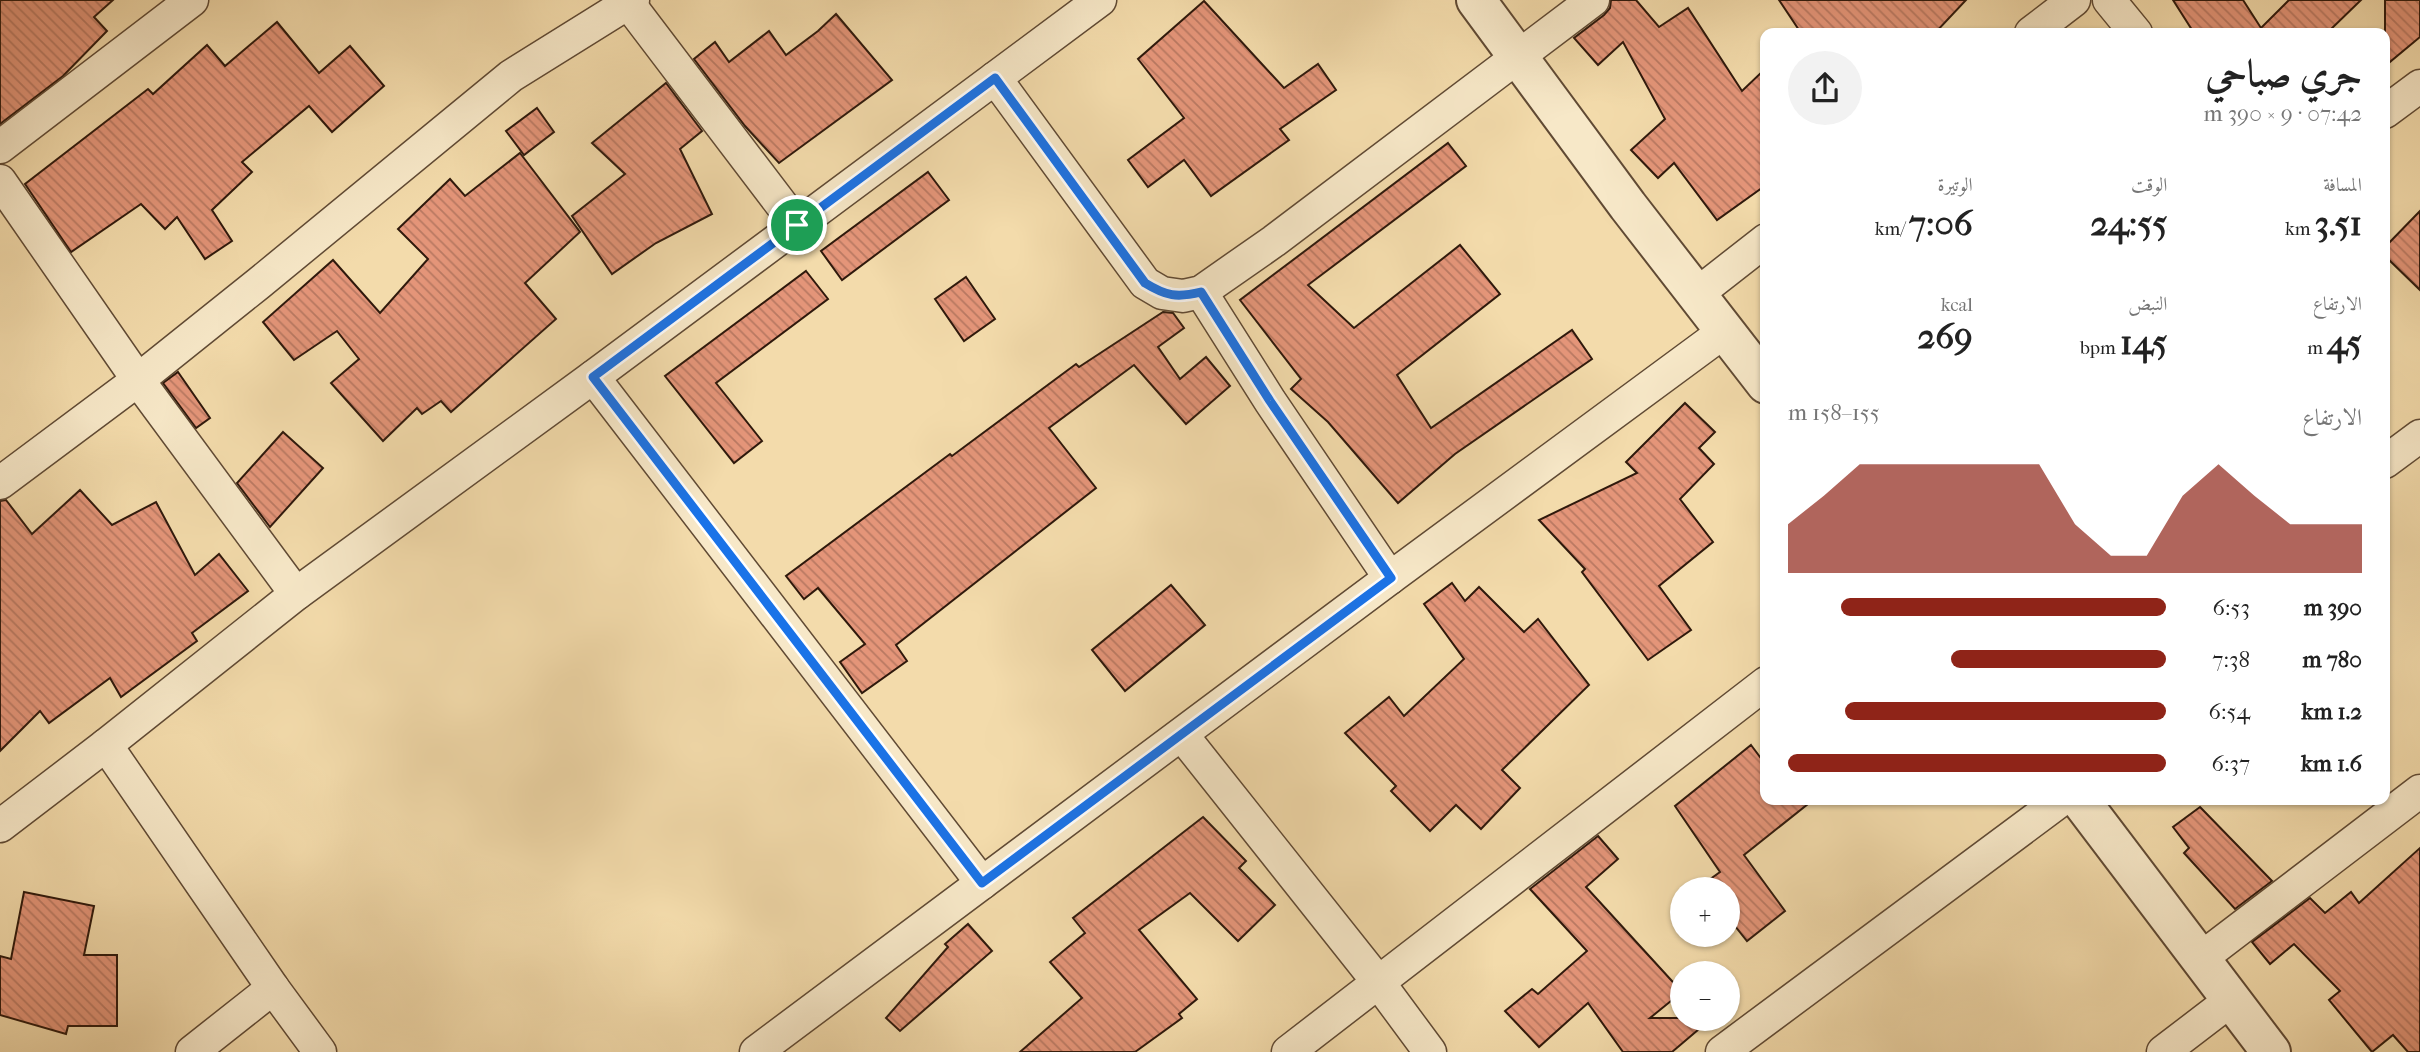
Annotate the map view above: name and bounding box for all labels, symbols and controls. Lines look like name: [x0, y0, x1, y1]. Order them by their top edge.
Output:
button: share: [1788, 51, 1862, 125]
text: جري صباحي: [2205, 51, 2362, 96]
text: 07:42 · 9 × 390 m: [2204, 100, 2362, 127]
text: الوتيرة: [1938, 174, 1973, 196]
text: الوقت: [2131, 174, 2167, 196]
text: المسافة: [2323, 174, 2362, 196]
pin: [767, 195, 827, 255]
text: 7:06: [1909, 203, 1973, 244]
text: 24:55: [2090, 203, 2167, 244]
text: 3.51: [2315, 203, 2362, 244]
icon: arrive: [778, 206, 816, 244]
text: /km: [1875, 218, 1909, 240]
text: km: [2285, 218, 2315, 240]
text: النبض: [2128, 293, 2167, 315]
text: الارتفاع: [2313, 293, 2362, 315]
text: kcal: [1941, 294, 1973, 316]
text: 269: [1917, 316, 1973, 357]
text: 145: [2120, 322, 2167, 363]
text: 45: [2327, 322, 2362, 363]
text: bpm: [2080, 337, 2120, 359]
text: m: [2307, 337, 2327, 359]
text: 155–158 m: [1788, 399, 1880, 426]
text: الارتفاع: [2302, 404, 2362, 431]
text: 6:53: [2213, 594, 2250, 621]
text: 390 m: [2304, 594, 2362, 621]
text: 7:38: [2212, 646, 2250, 673]
text: 780 m: [2303, 646, 2362, 673]
text: 6:54: [2208, 698, 2250, 725]
text: 1.2 km: [2302, 698, 2362, 725]
text: 6:37: [2211, 750, 2250, 777]
text: 1.6 km: [2301, 750, 2362, 777]
map controls: [1670, 877, 1740, 1031]
button: +: [1670, 877, 1740, 947]
button: −: [1670, 961, 1740, 1031]

